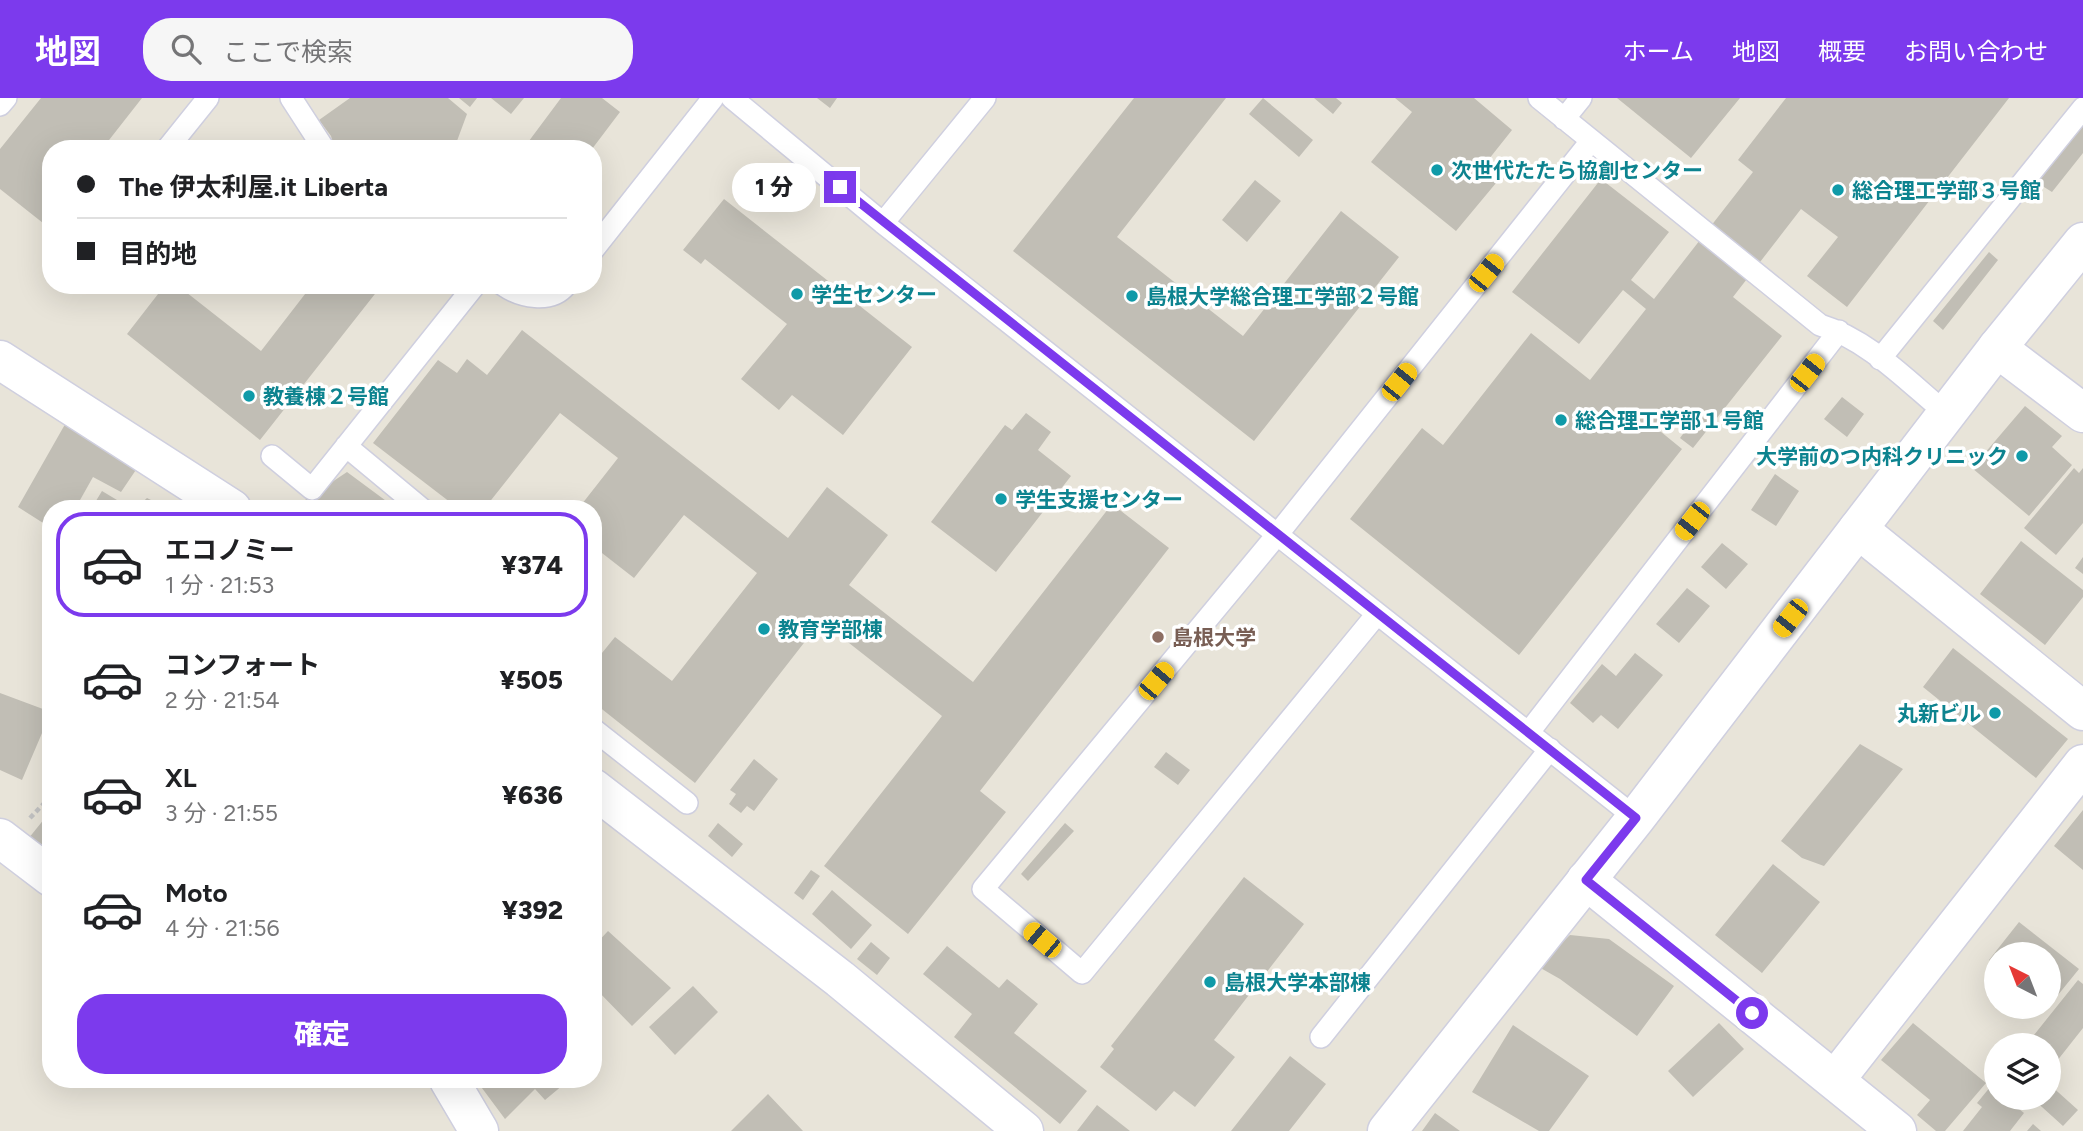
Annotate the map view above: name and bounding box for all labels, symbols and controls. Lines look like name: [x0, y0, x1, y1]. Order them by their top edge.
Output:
search box: [143, 18, 633, 81]
icon: search: [167, 30, 205, 68]
text: 地図: [35, 32, 101, 71]
text: ここで検索: [223, 36, 353, 68]
text: ホーム: [1623, 37, 1694, 66]
text: 地図: [1732, 37, 1780, 66]
text: 概要: [1818, 37, 1866, 66]
text: お問い合わせ: [1904, 37, 2048, 66]
place label: 次世代たたら協創センター: [1451, 158, 1703, 183]
callout: 1 分: [732, 162, 816, 212]
marker: 次世代たたら協創センター: [1429, 162, 1445, 178]
text: The 伊太利屋.it Liberta: [119, 171, 388, 203]
route end: [824, 171, 856, 203]
text: 1 分: [755, 173, 793, 201]
place label: 総合理工学部３号館: [1852, 178, 2041, 203]
marker: 総合理工学部３号館: [1830, 182, 1846, 198]
text: 目的地: [119, 238, 197, 270]
car: [1465, 250, 1508, 296]
place label: 学生センター: [811, 282, 937, 307]
place label: 島根大学総合理工学部２号館: [1146, 284, 1419, 309]
marker: 学生センター: [789, 286, 805, 302]
marker: 島根大学総合理工学部２号館: [1124, 288, 1140, 304]
car: [1786, 350, 1829, 396]
car: [1378, 359, 1421, 405]
place label: 教養棟２号館: [263, 384, 389, 409]
marker: 教養棟２号館: [241, 388, 257, 404]
place label: 総合理工学部１号館: [1575, 408, 1764, 433]
marker: 総合理工学部１号館: [1553, 412, 1569, 428]
place label: 大学前のつ内科クリニック: [1756, 444, 2008, 469]
marker: 大学前のつ内科クリニック: [2014, 448, 2030, 464]
place label: 学生支援センター: [1015, 487, 1183, 512]
marker: 学生支援センター: [993, 491, 1009, 507]
car: [1671, 498, 1714, 544]
icon: car: [81, 533, 144, 596]
text: エコノミー: [165, 534, 295, 566]
text: ¥374: [501, 549, 563, 581]
text: 1 分 · 21:53: [165, 571, 274, 599]
car: [1769, 595, 1812, 641]
place label: 教育学部棟: [778, 617, 883, 642]
marker: 教育学部棟: [756, 621, 772, 637]
place label: 島根大学: [1172, 625, 1256, 650]
marker: 島根大学: [1150, 629, 1166, 645]
icon: car: [81, 648, 144, 711]
text: コンフォート: [165, 649, 320, 681]
car: [1135, 658, 1178, 704]
text: ¥505: [500, 664, 563, 696]
text: 2 分 · 21:54: [165, 686, 279, 714]
place label: 丸新ビル: [1897, 701, 1981, 726]
marker: 丸新ビル: [1987, 705, 2003, 721]
text: XL: [165, 762, 197, 794]
icon: car: [81, 763, 144, 826]
text: ¥636: [502, 779, 563, 811]
text: 3 分 · 21:55: [165, 799, 278, 827]
text: Moto: [165, 877, 228, 909]
icon: car: [81, 878, 144, 941]
text: ¥392: [502, 894, 563, 926]
text: 4 分 · 21:56: [165, 914, 280, 942]
car: [1020, 918, 1065, 962]
north arrow: [1984, 942, 2062, 1018]
map controls: [1984, 942, 2061, 1110]
place label: 島根大学本部棟: [1224, 970, 1371, 995]
marker: 島根大学本部棟: [1202, 974, 1218, 990]
button: 確定: [77, 994, 567, 1074]
route start: [1736, 997, 1768, 1029]
button: layers: [1984, 1033, 2061, 1110]

